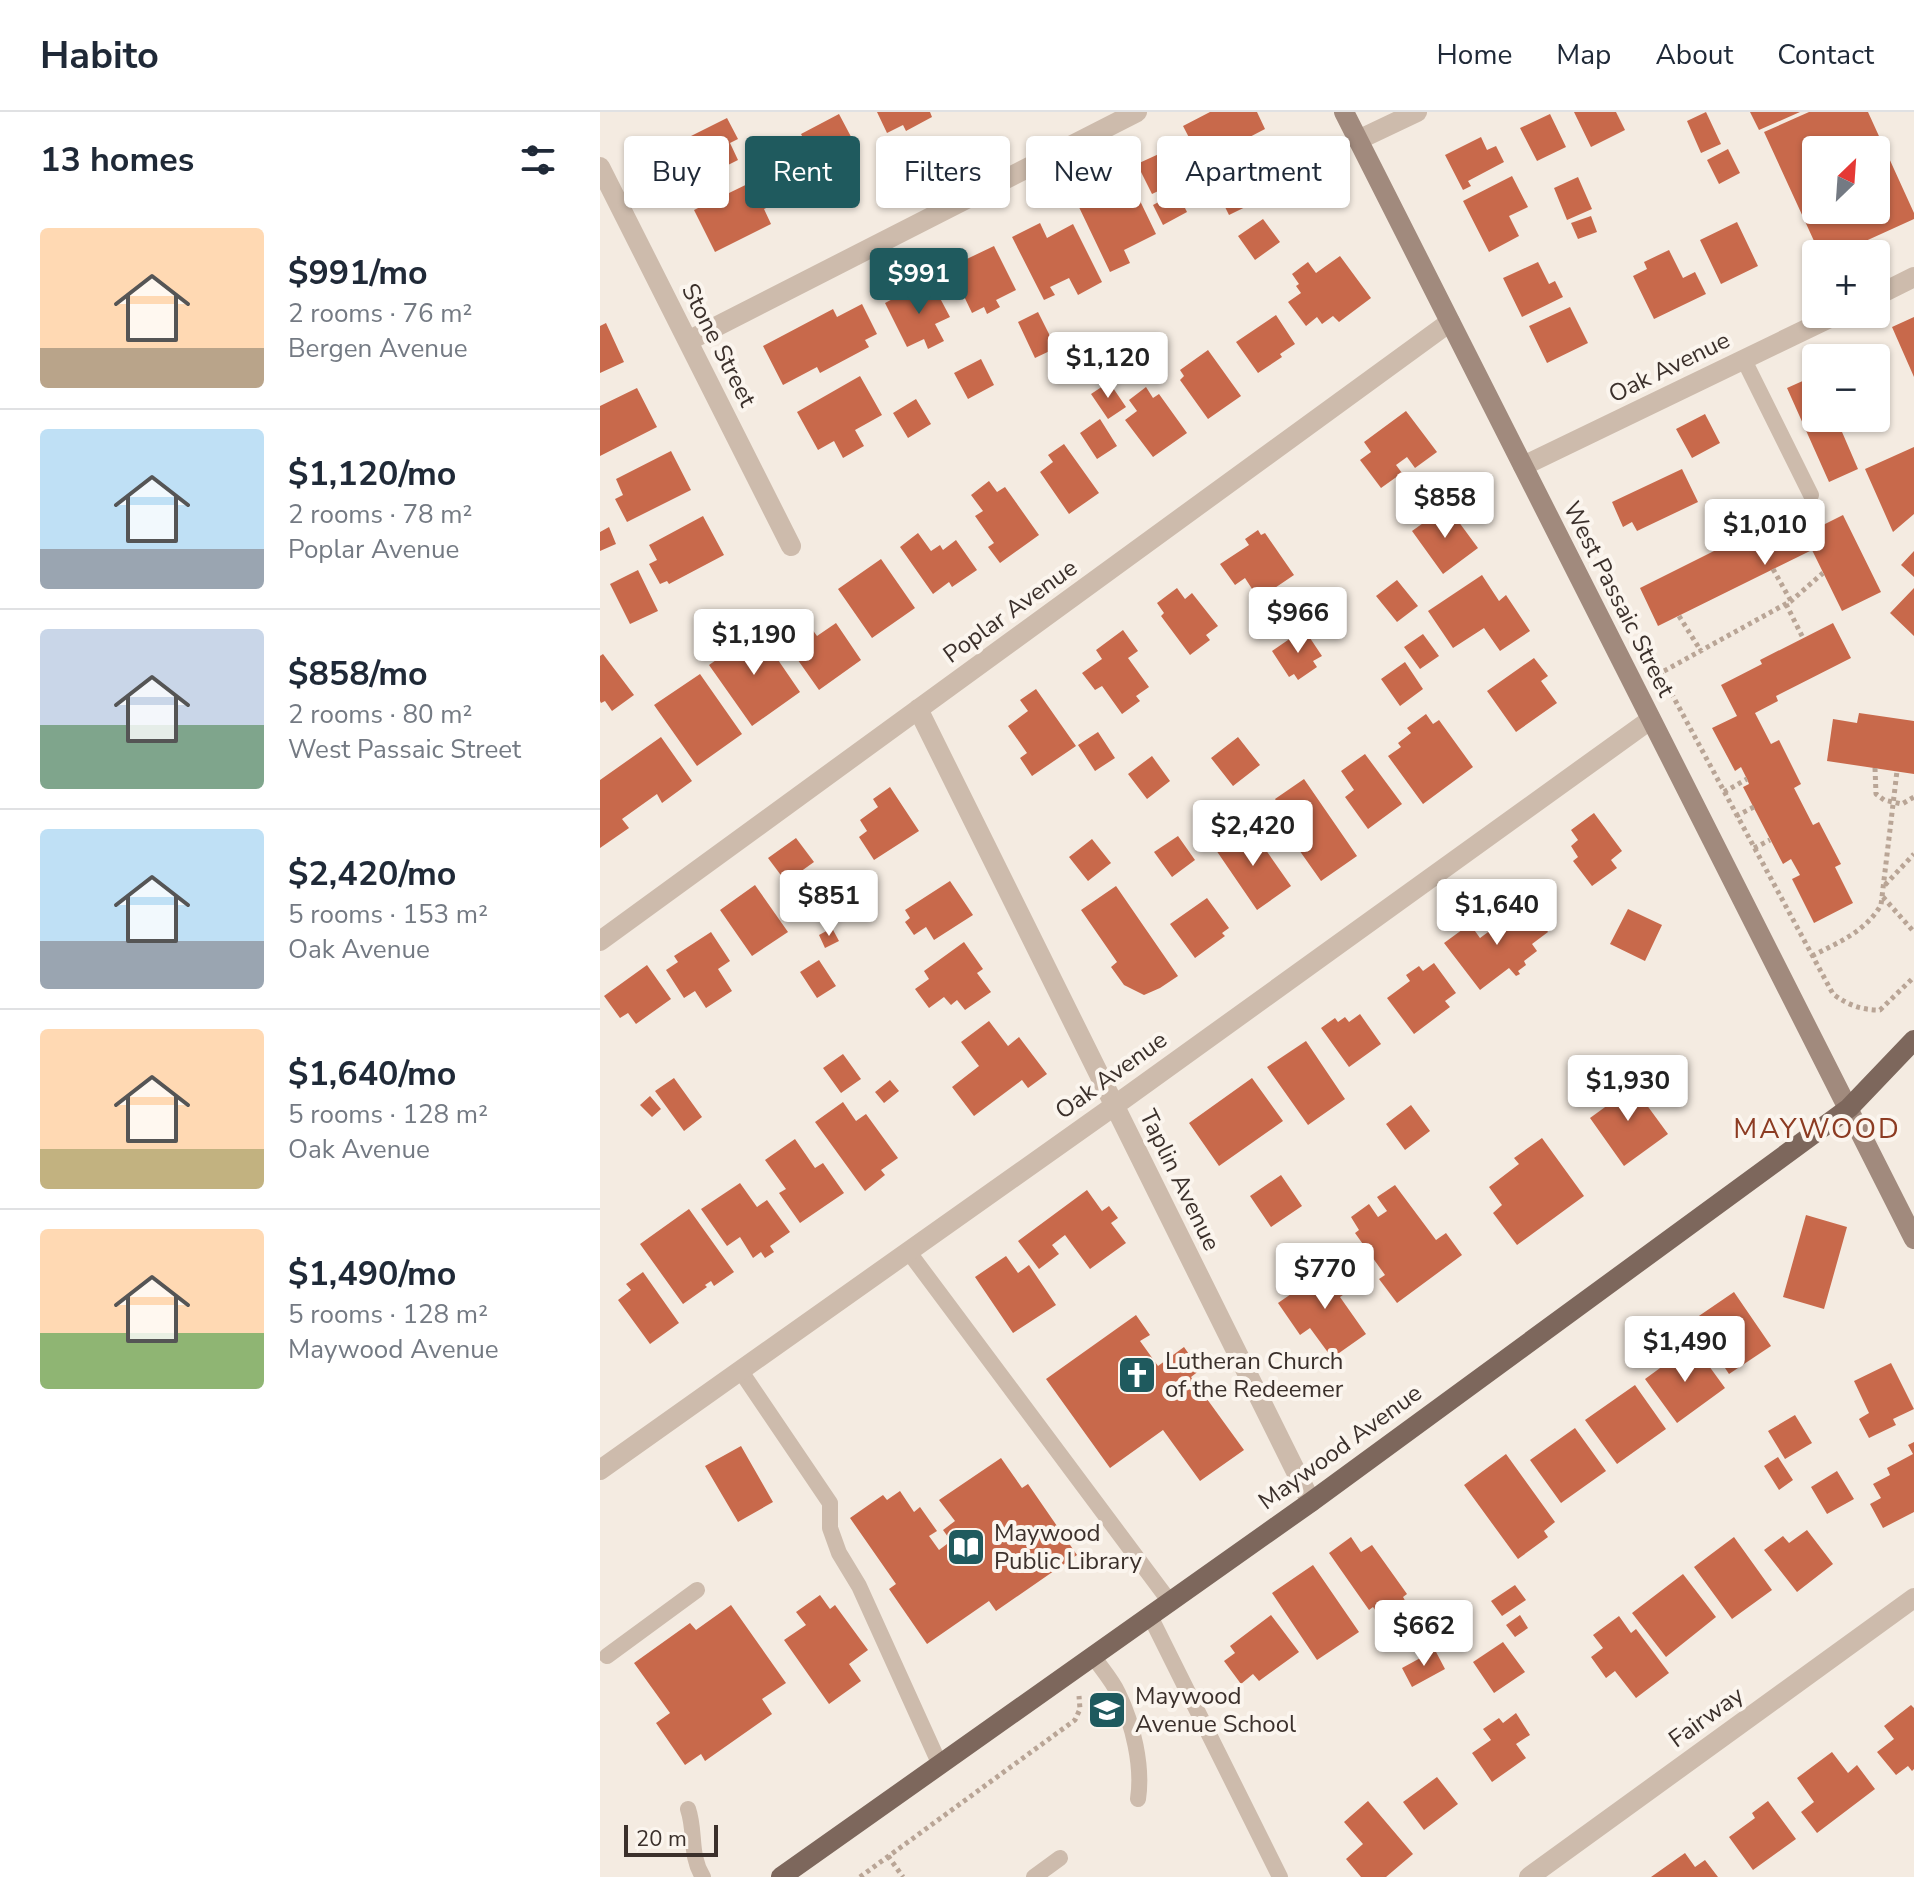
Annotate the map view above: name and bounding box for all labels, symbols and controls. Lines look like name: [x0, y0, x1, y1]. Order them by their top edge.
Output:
text: Habito: [40, 30, 159, 81]
text: Home: [1437, 36, 1512, 74]
text: Map: [1556, 36, 1611, 74]
text: About: [1655, 36, 1733, 74]
text: Contact: [1777, 36, 1874, 74]
chip: Buy: [624, 136, 729, 208]
chip: Rent: [745, 136, 860, 208]
chip: Filters: [876, 136, 1010, 208]
chip: New: [1026, 136, 1141, 208]
chip: Apartment: [1157, 136, 1350, 208]
north arrow: [1802, 136, 1890, 224]
map controls: [1802, 136, 1890, 432]
text: 13 homes: [40, 137, 194, 183]
icon: filters: [516, 138, 560, 182]
button: +: [1802, 240, 1890, 328]
pin: $991: [872, 248, 966, 316]
text: $991/mo: [288, 250, 428, 296]
text: $991: [888, 256, 950, 291]
icon: home: [104, 260, 200, 356]
street label: Stone Street: [674, 278, 764, 413]
text: 2 rooms · 76 m²: [288, 296, 472, 331]
street label: Oak Avenue: [1603, 324, 1735, 410]
text: Bergen Avenue: [288, 331, 468, 366]
pin: $1,120: [1043, 332, 1173, 400]
text: $1,120: [1066, 340, 1150, 375]
button: −: [1802, 344, 1890, 432]
text: $1,120/mo: [288, 451, 456, 497]
icon: home: [104, 461, 200, 557]
pin: $858: [1398, 472, 1492, 540]
text: $858: [1414, 480, 1476, 515]
street label: West Passaic Street: [1556, 496, 1682, 703]
text: 2 rooms · 78 m²: [288, 497, 472, 532]
pin: $1,010: [1700, 499, 1830, 567]
text: $1,010: [1723, 507, 1807, 542]
text: Poplar Avenue: [288, 532, 459, 567]
street label: Poplar Avenue: [937, 552, 1083, 670]
pin: $966: [1251, 587, 1345, 655]
text: $966: [1267, 595, 1329, 630]
pin: $1,190: [689, 609, 819, 677]
text: $1,190: [712, 617, 796, 652]
text: $858/mo: [288, 651, 428, 697]
icon: home: [104, 661, 200, 757]
text: 2 rooms · 80 m²: [288, 697, 472, 732]
text: West Passaic Street: [288, 732, 521, 767]
pin: $2,420: [1188, 800, 1318, 868]
text: $2,420: [1211, 808, 1295, 843]
text: $2,420/mo: [288, 851, 456, 897]
icon: home: [104, 861, 200, 957]
pin: $851: [782, 870, 876, 938]
text: $851: [798, 878, 860, 913]
pin: $1,640: [1432, 879, 1562, 947]
text: $1,640: [1455, 887, 1539, 922]
text: 5 rooms · 153 m²: [288, 897, 488, 932]
text: Oak Avenue: [288, 932, 430, 967]
street label: Oak Avenue: [1049, 1024, 1173, 1126]
text: $1,640/mo: [288, 1051, 456, 1097]
pin: $1,930: [1563, 1055, 1693, 1123]
icon: home: [104, 1061, 200, 1157]
text: $1,930: [1586, 1063, 1670, 1098]
text: 5 rooms · 128 m²: [288, 1097, 488, 1132]
street label: Taplin Avenue: [1132, 1104, 1228, 1256]
district label: MAYWOOD: [1733, 1110, 1901, 1148]
text: Oak Avenue: [288, 1132, 430, 1167]
pin: $770: [1278, 1243, 1372, 1311]
text: $1,490/mo: [288, 1251, 456, 1297]
text: $770: [1294, 1251, 1356, 1286]
icon: home: [104, 1261, 200, 1357]
text: 5 rooms · 128 m²: [288, 1297, 488, 1332]
pin: $1,490: [1620, 1316, 1750, 1384]
text: $1,490: [1643, 1324, 1727, 1359]
text: Maywood Avenue: [288, 1332, 499, 1367]
place label: Lutheran Church of the Redeemer: [1165, 1345, 1344, 1405]
church icon: Lutheran Church of the Redeemer: [1116, 1354, 1158, 1396]
street label: Maywood Avenue: [1252, 1377, 1428, 1517]
place label: Maywood Public Library: [994, 1517, 1143, 1577]
library icon: Maywood Public Library: [945, 1526, 987, 1568]
pin: $662: [1377, 1600, 1471, 1668]
text: $662: [1393, 1608, 1455, 1643]
street label: Fairway: [1662, 1679, 1750, 1755]
place label: Maywood Avenue School: [1135, 1680, 1296, 1740]
school or university icon: Maywood Avenue School: [1086, 1689, 1128, 1731]
scale bar: [624, 1821, 718, 1857]
text: 20 m: [636, 1824, 687, 1854]

